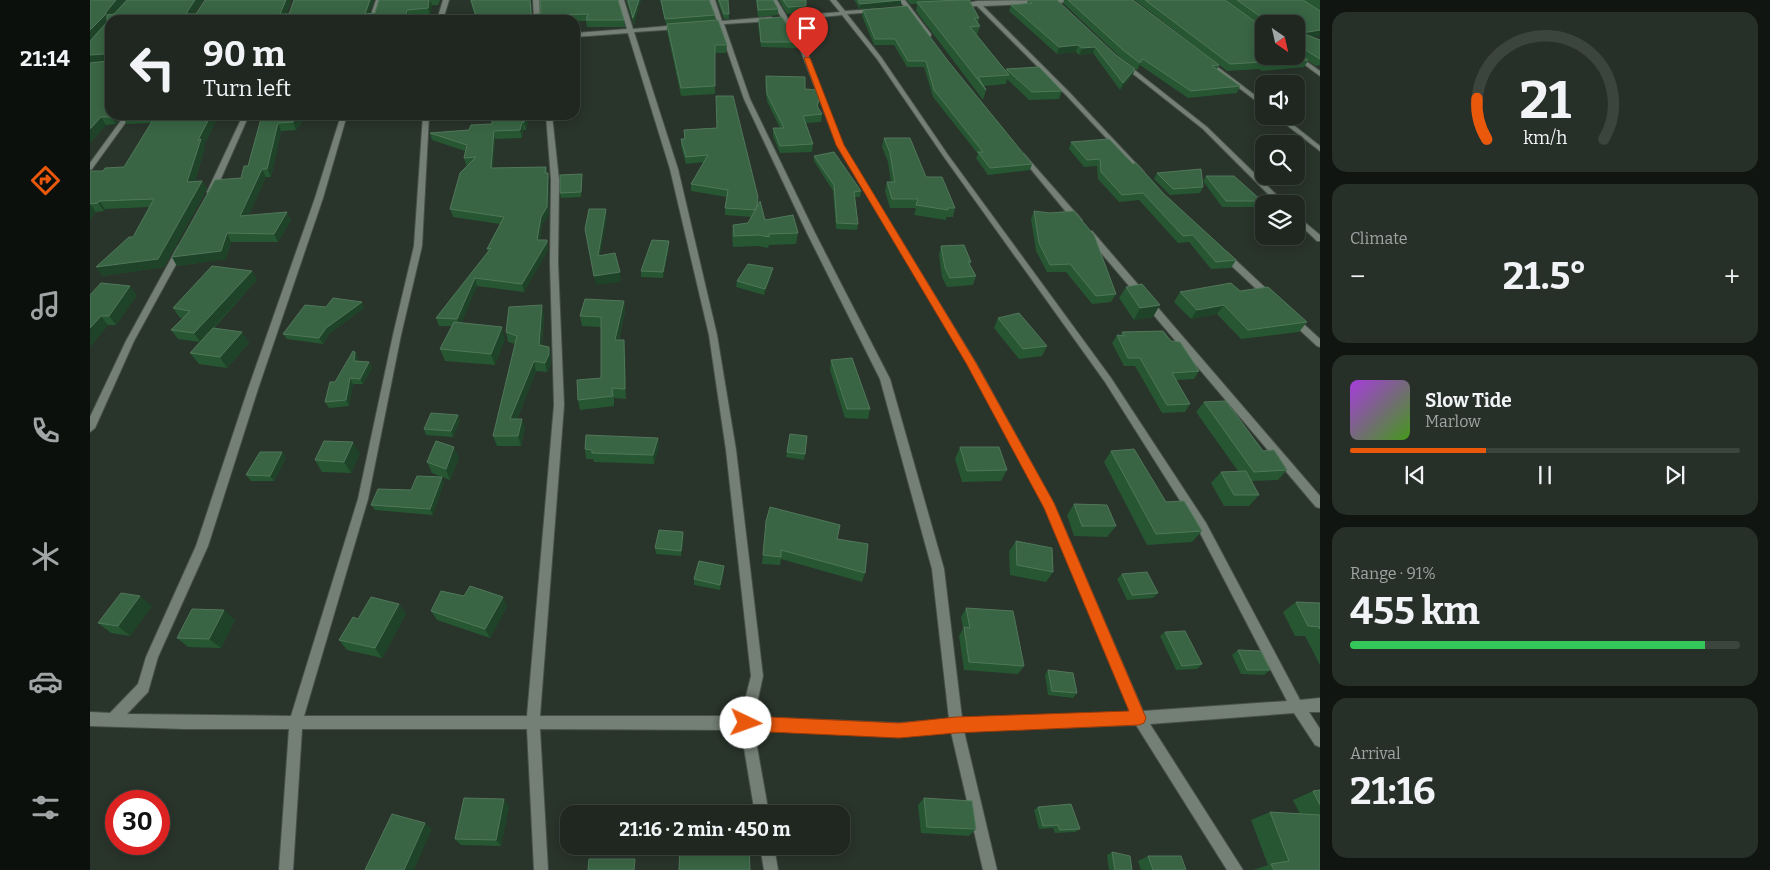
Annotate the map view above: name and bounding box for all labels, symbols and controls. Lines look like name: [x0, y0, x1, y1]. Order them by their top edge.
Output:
pin: [786, 7, 828, 58]
icon: arrive: [793, 14, 821, 42]
north arrow: [1255, 15, 1305, 65]
map controls: [1255, 15, 1305, 245]
text: 90 m: [203, 33, 286, 75]
icon: left: [120, 35, 185, 100]
text: 21:14: [20, 45, 70, 72]
text: 21: [1519, 69, 1571, 132]
text: Turn left: [203, 75, 291, 102]
button: sound: [1255, 75, 1305, 125]
text: km/h: [1523, 127, 1567, 149]
button: search: [1255, 135, 1305, 185]
icon: directions: [28, 163, 63, 198]
button: layers: [1255, 195, 1305, 245]
text: Climate: [1350, 229, 1408, 248]
text: 21.5°: [1503, 253, 1587, 299]
text: −: [1350, 260, 1365, 293]
text: +: [1724, 260, 1740, 293]
icon: music: [28, 288, 63, 323]
text: Slow Tide: [1425, 389, 1512, 412]
text: Marlow: [1425, 412, 1481, 431]
icon: phone: [28, 413, 63, 448]
icon: previous: [1401, 461, 1429, 489]
icon: pause: [1531, 461, 1559, 489]
icon: next: [1661, 461, 1689, 489]
icon: climate: [28, 539, 63, 574]
text: Range · 91%: [1350, 564, 1436, 583]
text: 455 km: [1350, 588, 1480, 634]
icon: car: [28, 664, 63, 699]
position arrow: [719, 696, 771, 748]
text: Arrival: [1350, 744, 1401, 763]
text: 21:16: [1350, 768, 1436, 814]
icon: filters: [28, 790, 63, 825]
speed limit sign: 30: [105, 790, 170, 855]
text: 21:16 · 2 min · 450 m: [619, 818, 791, 841]

